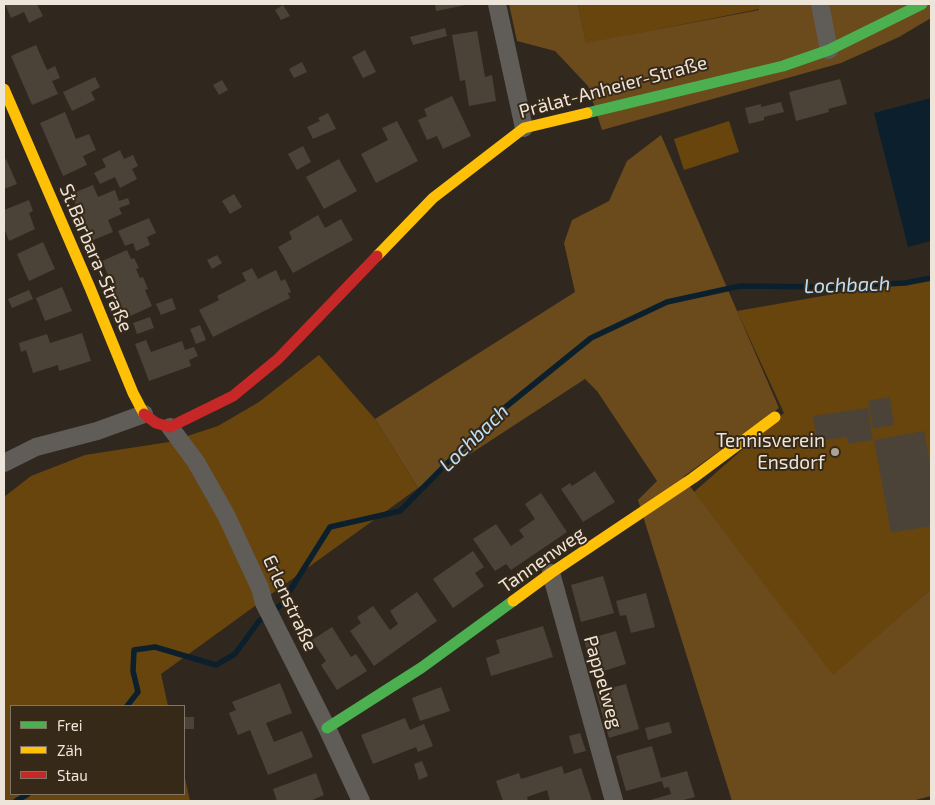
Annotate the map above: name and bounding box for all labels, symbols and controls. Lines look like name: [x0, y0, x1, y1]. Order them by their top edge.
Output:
street label: Prälat-Anheier-Straße: [516, 51, 710, 123]
street label: St.Barbara-Straße: [55, 181, 137, 335]
water label: Lochbach: [803, 271, 891, 299]
water label: Lochbach: [434, 399, 514, 477]
place label: Tennisverein Ensdorf: [716, 430, 825, 474]
marker: Tennisverein Ensdorf: [829, 446, 841, 458]
street label: Tannenweg: [495, 522, 589, 598]
street label: Erlenstraße: [258, 551, 322, 655]
street label: Pappelweg: [579, 633, 627, 731]
legend: [10, 705, 185, 795]
text: Frei: [57, 716, 82, 734]
text: Zäh: [57, 741, 82, 759]
text: Stau: [57, 766, 88, 784]

